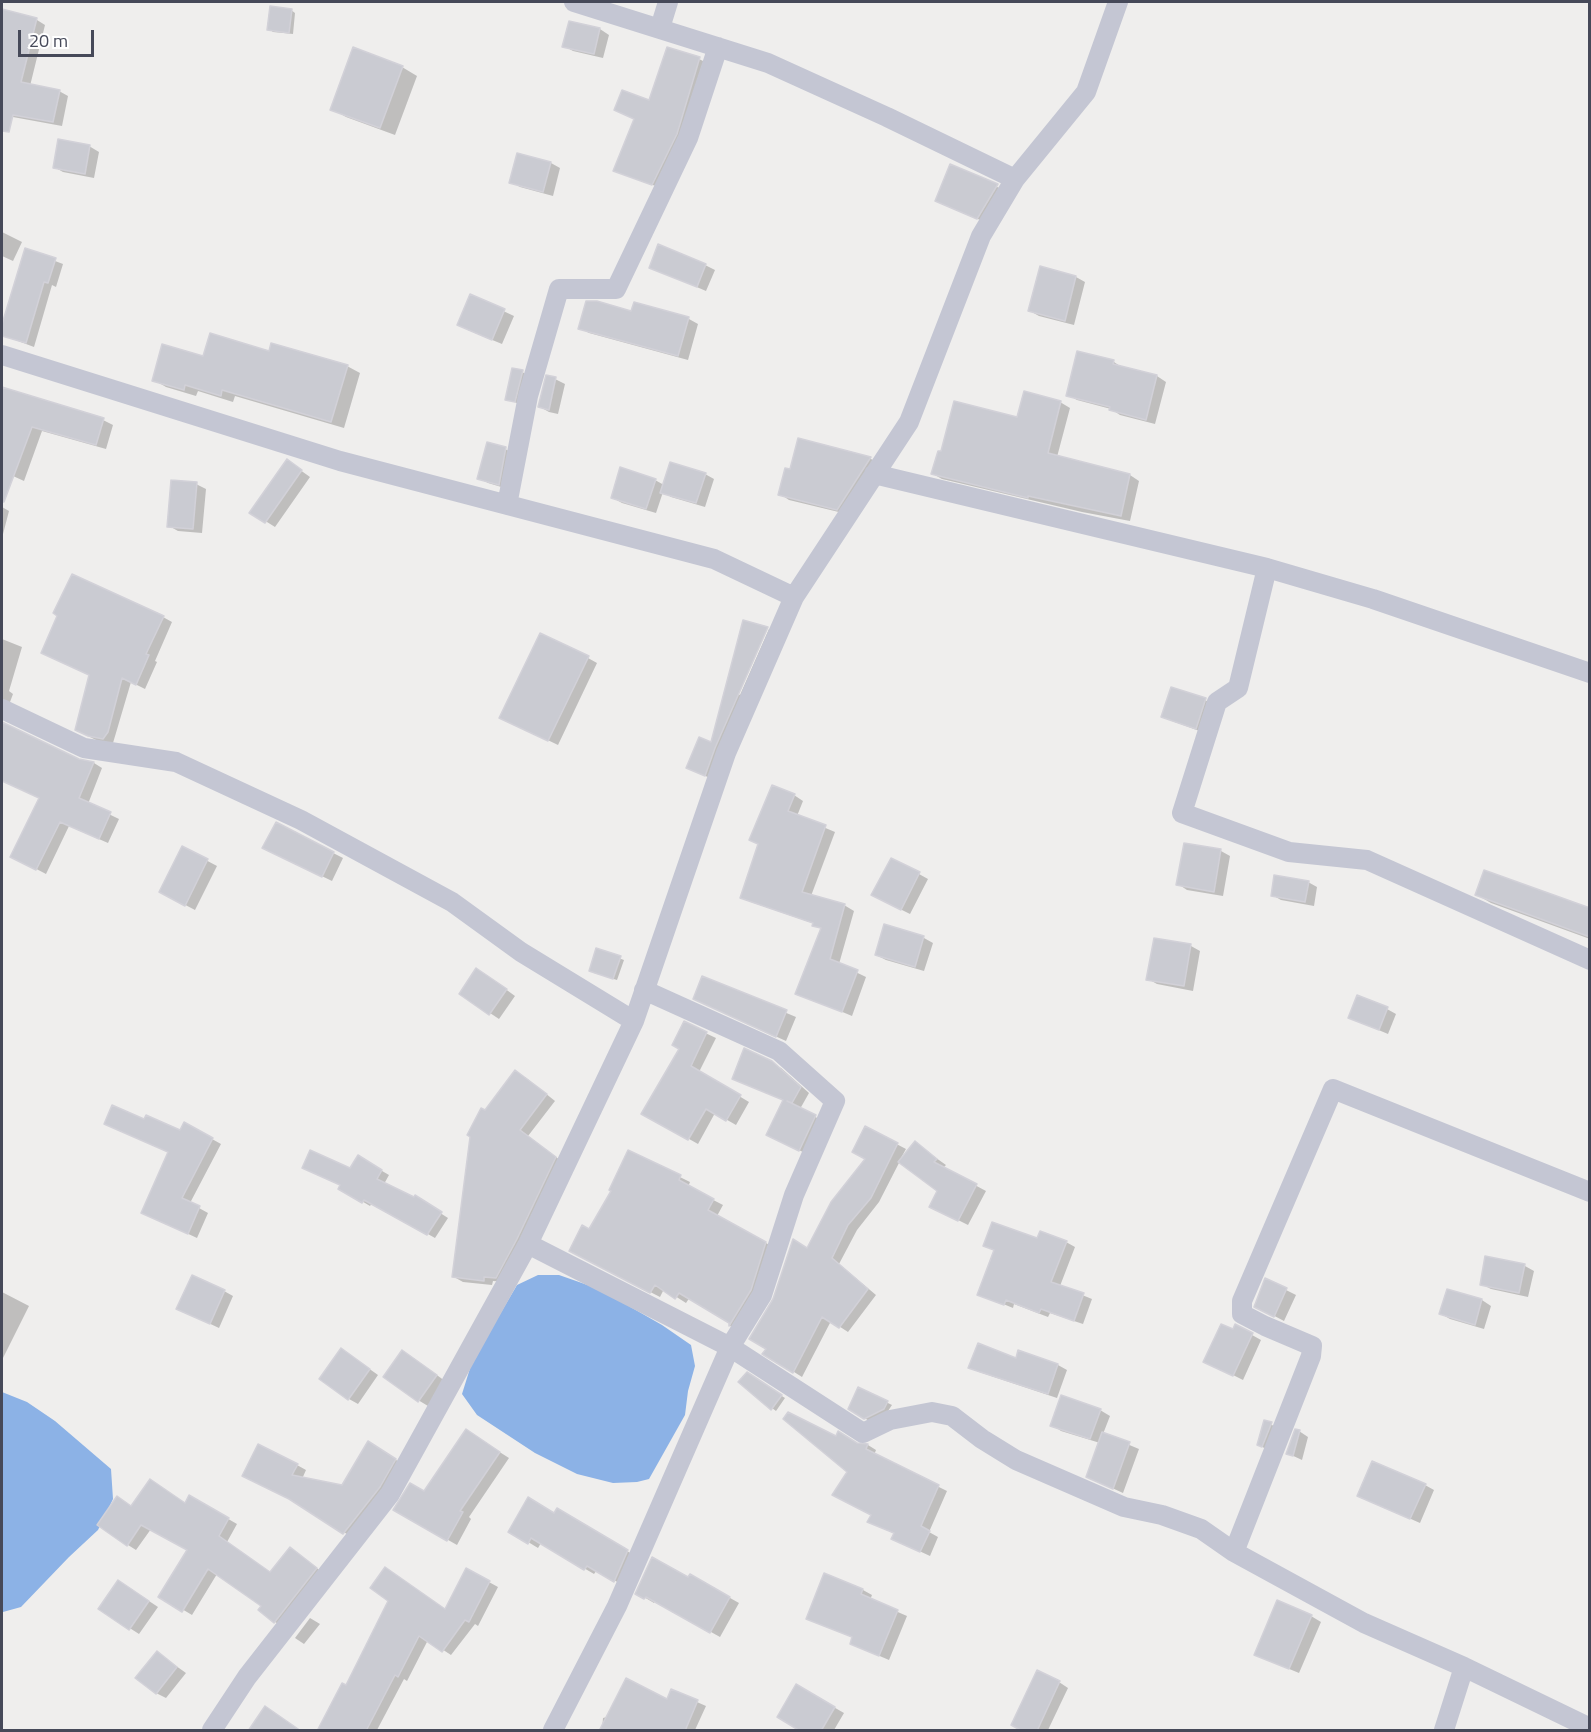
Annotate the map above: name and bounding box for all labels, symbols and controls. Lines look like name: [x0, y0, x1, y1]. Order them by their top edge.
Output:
scale bar: [21, 18, 98, 56]
text: 20 m: [29, 27, 68, 54]

